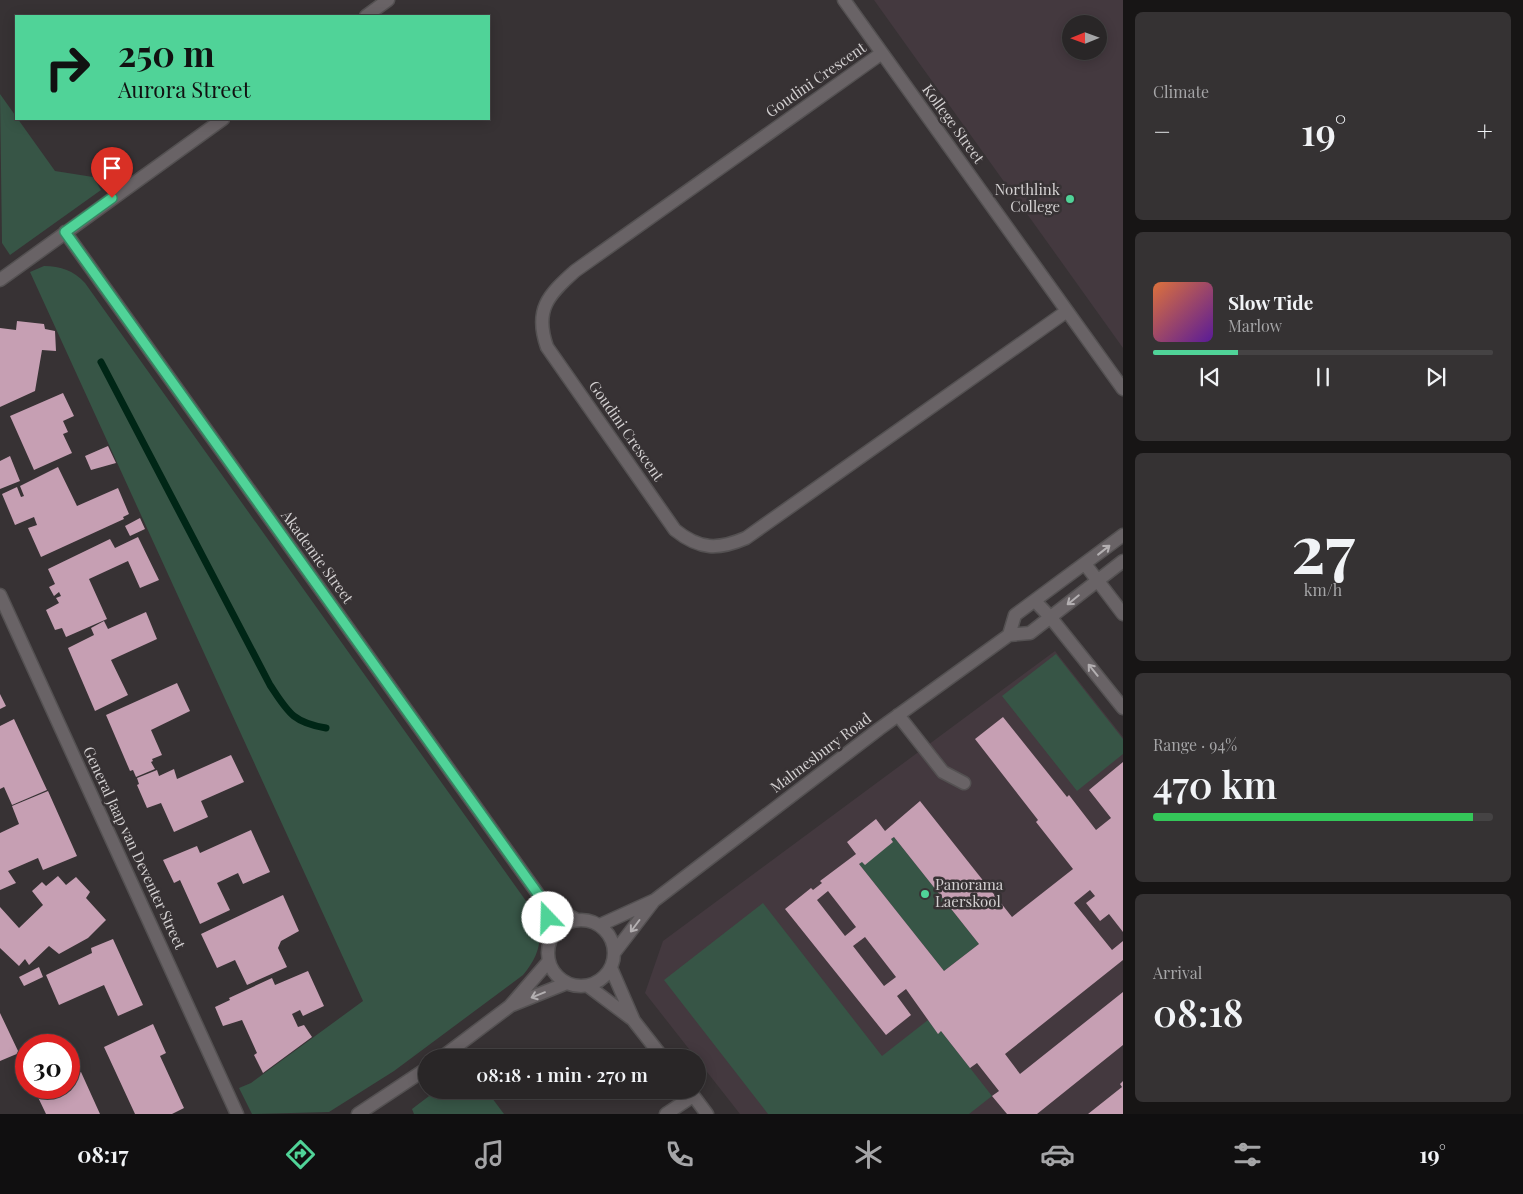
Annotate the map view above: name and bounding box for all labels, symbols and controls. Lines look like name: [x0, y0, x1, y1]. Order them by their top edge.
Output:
north arrow: [1062, 15, 1108, 60]
map controls: [1062, 15, 1107, 60]
text: 250 m: [118, 29, 215, 76]
icon: right: [35, 35, 100, 100]
street label: Goudini Crescent: [761, 37, 870, 121]
text: Aurora Street: [118, 74, 250, 104]
street label: Kollege Street: [918, 80, 990, 168]
text: Climate: [1153, 81, 1209, 102]
text: 19°: [1301, 105, 1347, 156]
text: −: [1153, 112, 1171, 149]
text: +: [1477, 112, 1493, 149]
pin: [91, 147, 133, 198]
icon: arrive: [98, 154, 126, 182]
place label: Northlink College: [995, 179, 1061, 216]
marker: Northlink College: [1064, 193, 1076, 205]
text: Slow Tide: [1228, 289, 1313, 315]
text: Marlow: [1228, 315, 1282, 336]
icon: previous: [1196, 363, 1224, 391]
icon: pause: [1309, 363, 1337, 391]
icon: next: [1422, 363, 1450, 391]
street label: Goudini Crescent: [585, 376, 669, 485]
text: 27: [1291, 503, 1355, 589]
street label: Akademie Street: [277, 505, 359, 608]
one-way arrow: [1097, 545, 1111, 555]
text: km/h: [1304, 579, 1342, 600]
one-way arrow: [1067, 594, 1080, 605]
one-way arrow: [1087, 664, 1098, 677]
street label: Malmesbury Road: [766, 708, 875, 797]
text: Range · 94%: [1153, 734, 1237, 755]
street label: General Jaap van Deventer Street: [79, 743, 191, 953]
text: 470 km: [1153, 758, 1277, 809]
place label: Panorama Laerskool: [935, 874, 1004, 911]
marker: Panorama Laerskool: [919, 888, 931, 900]
position arrow: [521, 891, 573, 943]
one-way arrow: [629, 919, 640, 932]
text: Arrival: [1153, 962, 1202, 983]
text: 08:18: [1153, 986, 1244, 1037]
one-way arrow: [531, 991, 547, 1000]
speed limit sign: 30: [15, 1034, 80, 1099]
text: 08:18 · 1 min · 270 m: [476, 1061, 648, 1087]
icon: directions: [283, 1137, 318, 1172]
icon: music: [472, 1137, 507, 1172]
icon: phone: [662, 1137, 697, 1172]
icon: climate: [851, 1137, 886, 1172]
icon: car: [1040, 1137, 1075, 1172]
icon: filters: [1230, 1137, 1265, 1172]
text: 08:17: [77, 1139, 129, 1169]
text: 19°: [1419, 1139, 1446, 1169]

